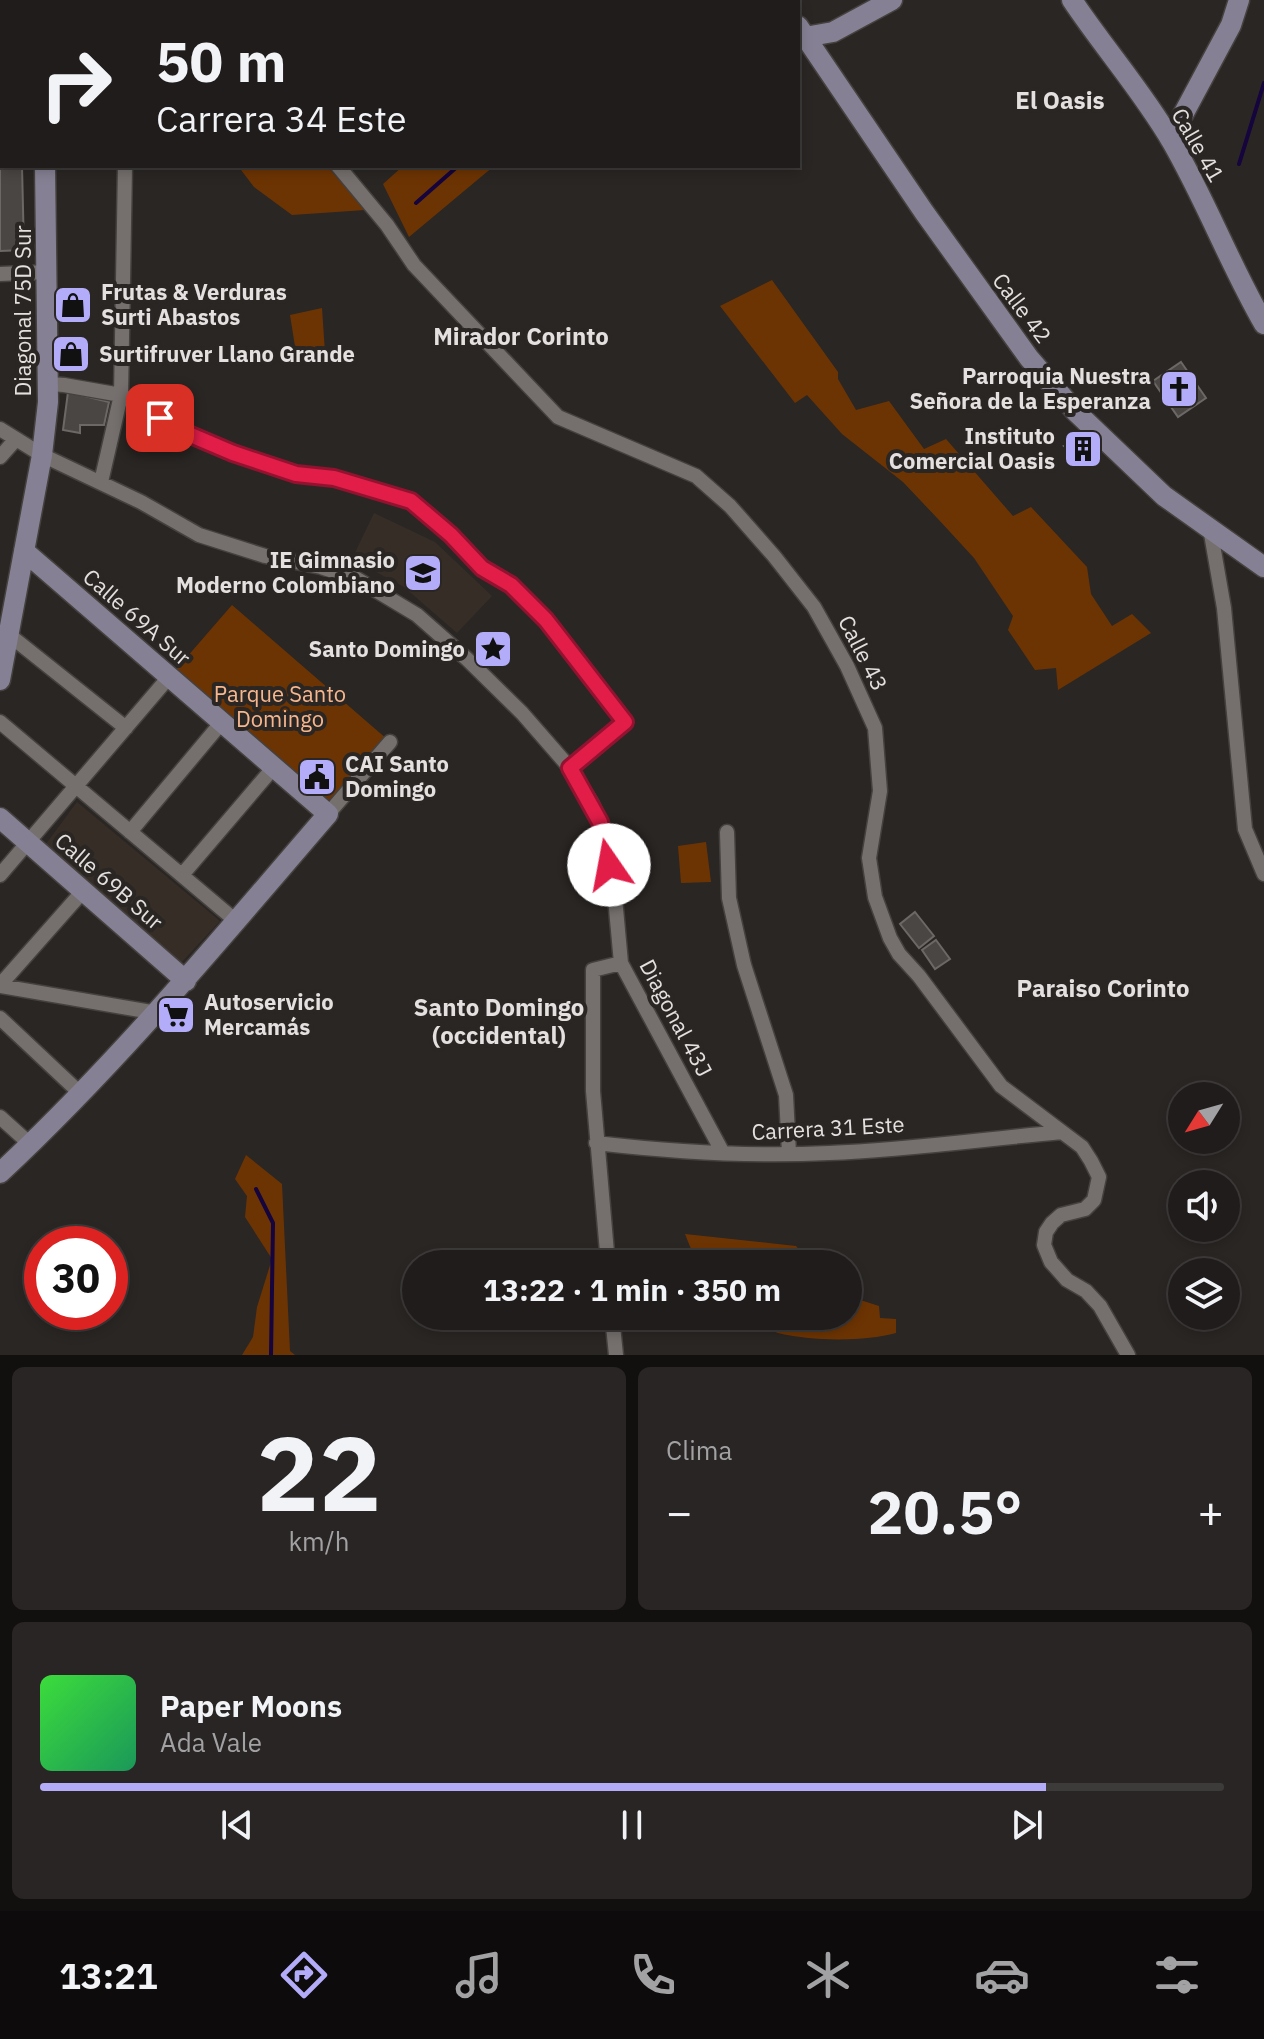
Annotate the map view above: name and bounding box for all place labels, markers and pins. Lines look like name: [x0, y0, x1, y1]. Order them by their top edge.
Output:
place label: Frutas & Verduras Surti Abastos: [101, 277, 287, 331]
shop icon: Frutas & Verduras Surti Abastos: [52, 284, 94, 326]
shop icon: Surtifruver Llano Grande: [50, 333, 92, 375]
place label: Surtifruver Llano Grande: [99, 339, 355, 368]
place label: Parroquia Nuestra Señora de la Esperanza: [909, 361, 1151, 415]
church icon: Parroquia Nuestra Señora de la Esperanza: [1158, 368, 1200, 410]
pin: [126, 384, 194, 452]
place label: Instituto Comercial Oasis: [889, 421, 1055, 475]
building icon: Instituto Comercial Oasis: [1062, 428, 1104, 470]
place label: IE Gimnasio Moderno Colombiano: [176, 545, 395, 599]
school or university icon: IE Gimnasio Moderno Colombiano: [402, 552, 444, 594]
place icon: Santo Domingo: [472, 628, 514, 670]
place label: Santo Domingo: [308, 634, 465, 663]
place label: CAI Santo Domingo: [345, 749, 449, 803]
public building icon: CAI Santo Domingo: [296, 756, 338, 798]
place label: Autoservicio Mercamás: [204, 987, 334, 1041]
supermarket icon: Autoservicio Mercamás: [155, 994, 197, 1036]

